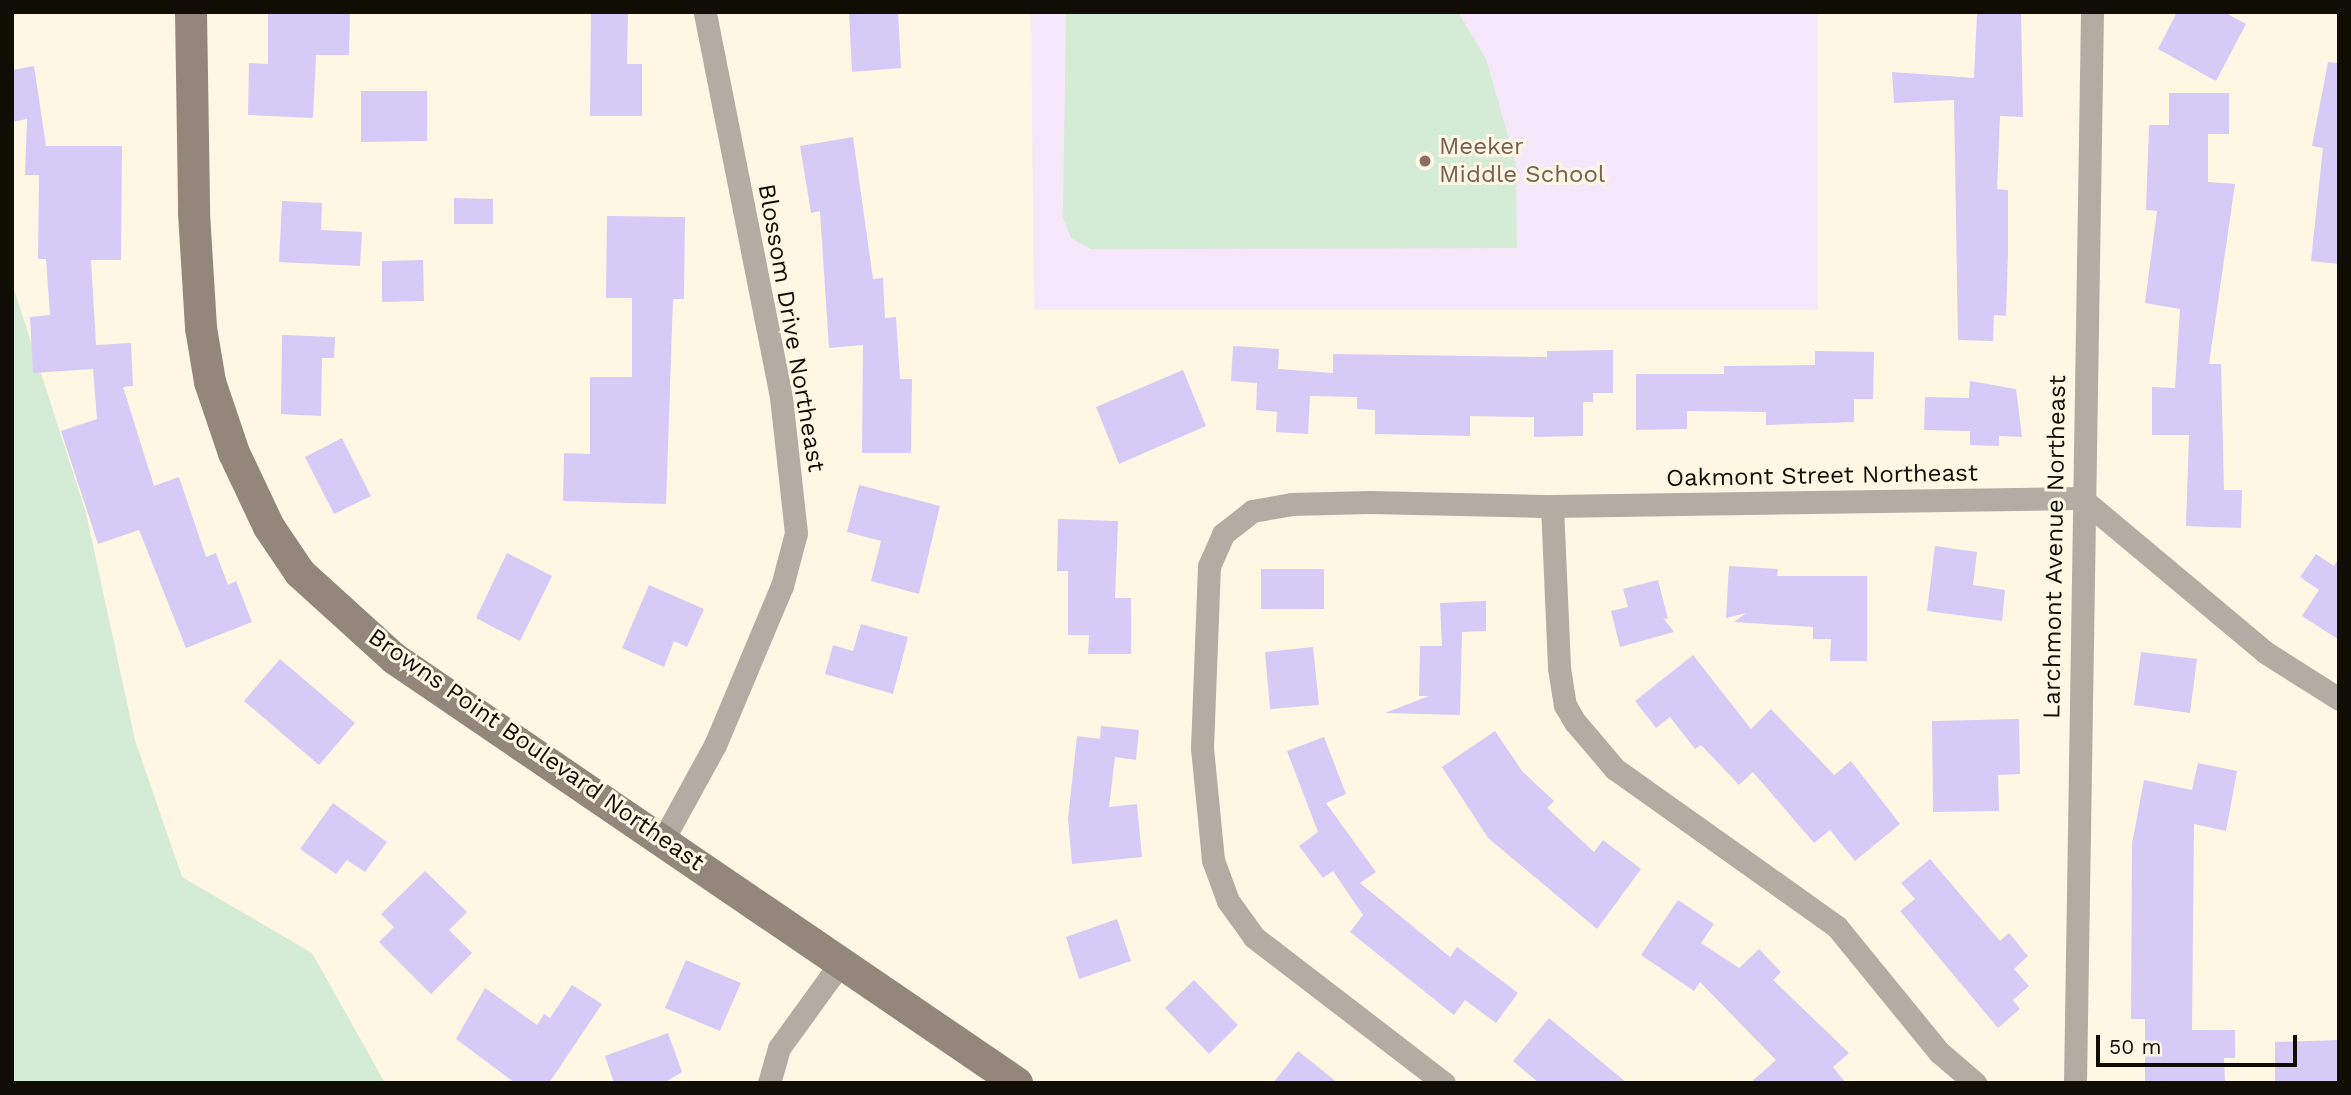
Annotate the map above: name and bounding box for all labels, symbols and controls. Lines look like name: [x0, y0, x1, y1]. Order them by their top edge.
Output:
place label: Meeker Middle School: [1439, 133, 1605, 189]
marker: Meeker Middle School: [1417, 153, 1433, 169]
street label: Blossom Drive Northeast: [751, 182, 831, 474]
street label: Larchmont Avenue Northeast: [2038, 374, 2072, 720]
street label: Oakmont Street Northeast: [1666, 459, 1978, 493]
street label: Browns Point Boulevard Northeast: [363, 623, 709, 877]
scale bar: [2099, 1021, 2300, 1066]
text: 50 m: [2109, 1034, 2161, 1059]

